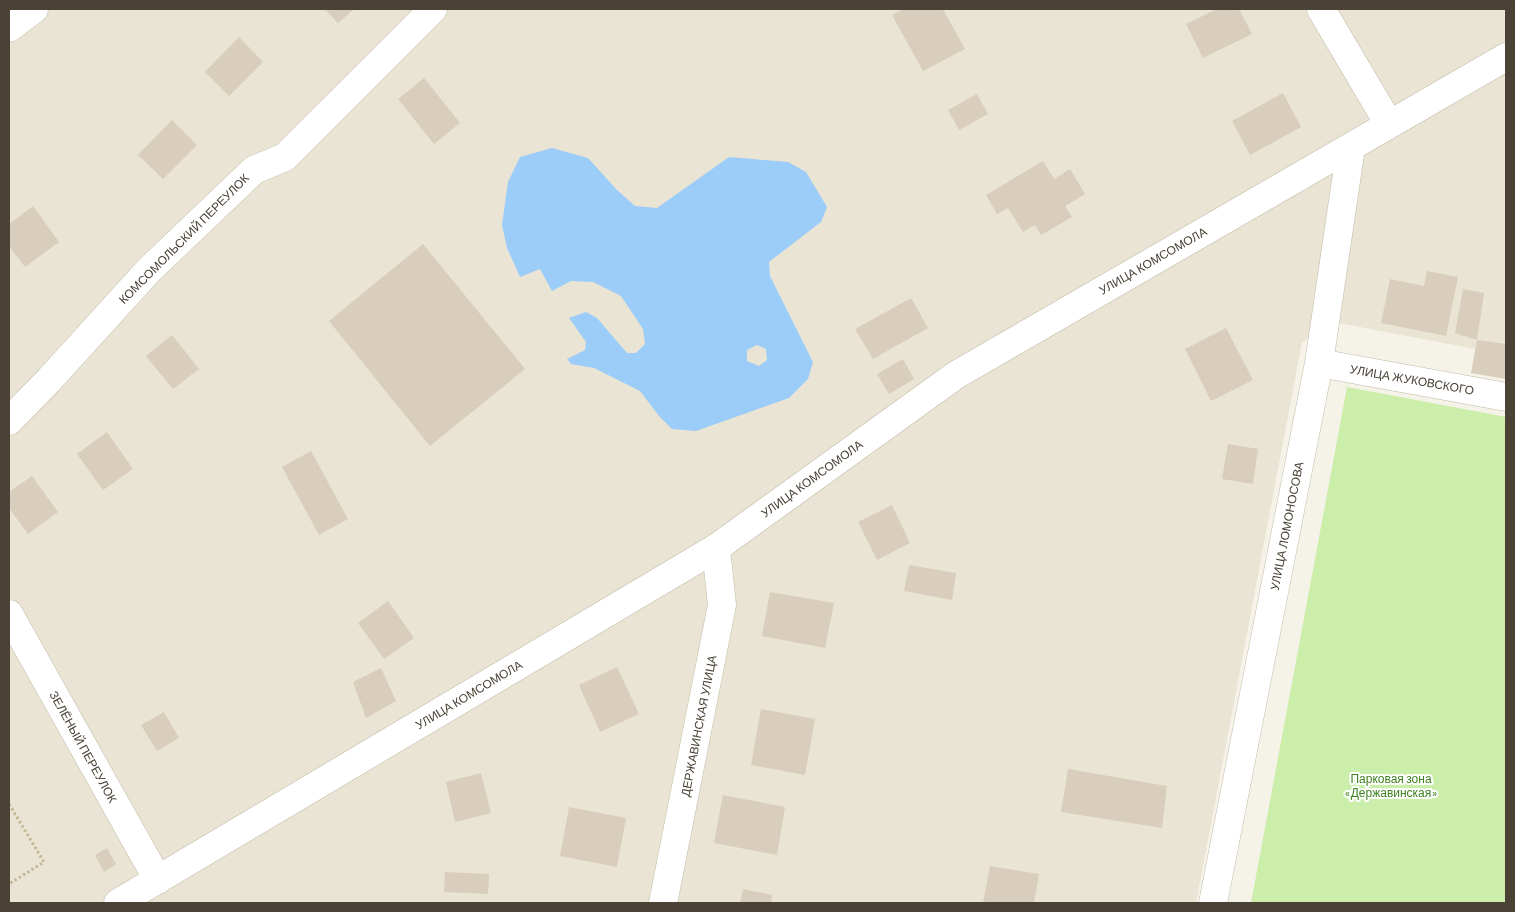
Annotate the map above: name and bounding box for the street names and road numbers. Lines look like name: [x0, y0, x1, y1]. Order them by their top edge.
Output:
street label: КОМСОМОЛЬСКИЙ ПЕРЕУЛОК: [116, 171, 252, 307]
street label: УЛИЦА КОМСОМОЛА: [1097, 224, 1209, 298]
street label: УЛИЦА ЖУКОВСКОГО: [1349, 362, 1475, 398]
street label: УЛИЦА КОМСОМОЛА: [758, 437, 866, 521]
street label: УЛИЦА ЛОМОНОСОВА: [1267, 460, 1307, 592]
street label: ДЕРЖАВИНСКАЯ УЛИЦА: [678, 654, 720, 798]
street label: УЛИЦА КОМСОМОЛА: [413, 657, 525, 733]
street label: ЗЕЛЁНЫЙ ПЕРЕУЛОК: [46, 689, 120, 805]

